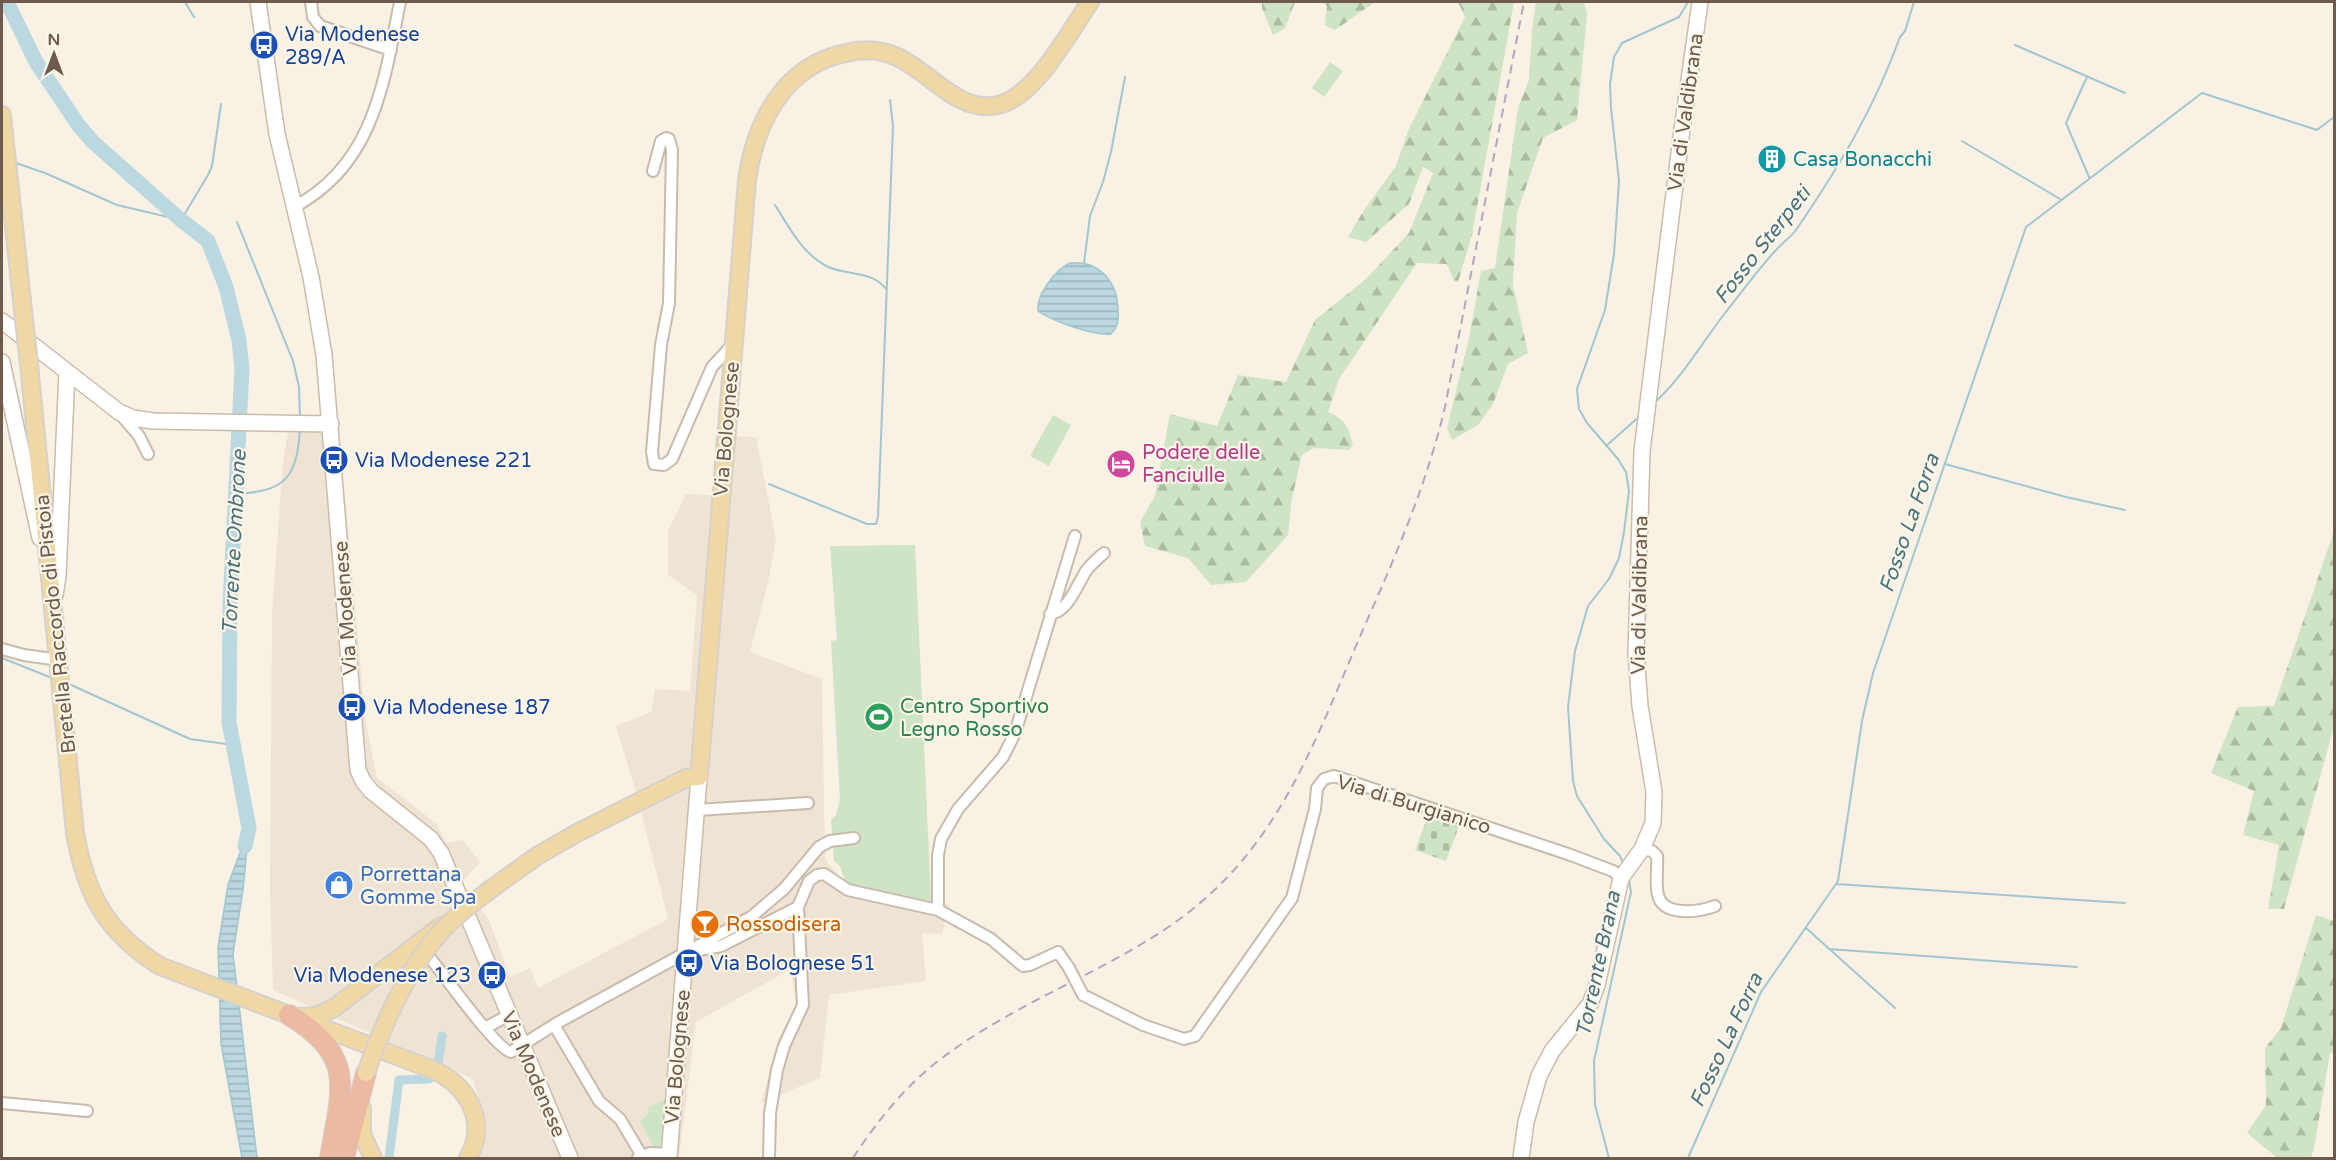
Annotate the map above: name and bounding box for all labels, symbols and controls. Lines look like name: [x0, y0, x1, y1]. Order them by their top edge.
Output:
place label: Via Modenese 289/A: [285, 23, 420, 70]
north arrow: [24, 24, 84, 84]
bus stop icon: Via Modenese 289/A: [248, 29, 280, 61]
text: N: [48, 30, 60, 50]
street label: Via di Valdibrana: [1663, 32, 1709, 193]
building icon: Casa Bonacchi: [1756, 143, 1788, 175]
place label: Casa Bonacchi: [1793, 148, 1932, 172]
water label: Fosso Sterpeti: [1709, 180, 1818, 309]
street label: Via Bolognese: [709, 361, 745, 497]
place label: Podere delle Fanciulle: [1142, 441, 1260, 488]
bus stop icon: Via Modenese 221: [318, 444, 350, 476]
water label: Torrente Ombrone: [217, 448, 252, 635]
hotel icon: Podere delle Fanciulle: [1105, 448, 1137, 480]
place label: Via Modenese 221: [355, 449, 533, 473]
water label: Fosso La Forra: [1874, 449, 1945, 596]
street label: Bretella Raccordo di Pistoia: [30, 493, 82, 755]
street label: Via di Valdibrana: [1627, 515, 1653, 675]
street label: Via Modenese: [329, 540, 363, 676]
bus stop icon: Via Modenese 187: [336, 691, 368, 723]
place label: Centro Sportivo Legno Rosso: [900, 695, 1049, 742]
place label: Via Modenese 187: [373, 696, 551, 720]
sports icon: Centro Sportivo Legno Rosso: [863, 701, 895, 733]
street label: Via di Burgianico: [1334, 770, 1494, 840]
place label: Porrettana Gomme Spa: [360, 863, 477, 910]
shop icon: Porrettana Gomme Spa: [323, 869, 355, 901]
water label: Torrente Brana: [1571, 888, 1626, 1039]
bar icon: Rossodisera: [689, 908, 721, 940]
place label: Rossodisera: [726, 913, 841, 937]
bus stop icon: Via Bolognese 51: [673, 947, 705, 979]
place label: Via Bolognese 51: [710, 952, 876, 976]
bus stop icon: Via Modenese 123: [476, 959, 508, 991]
place label: Via Modenese 123: [293, 964, 471, 988]
water label: Fosso La Forra: [1684, 968, 1769, 1111]
street label: Via Bolognese: [660, 989, 696, 1125]
street label: Via Modenese: [496, 1008, 570, 1141]

